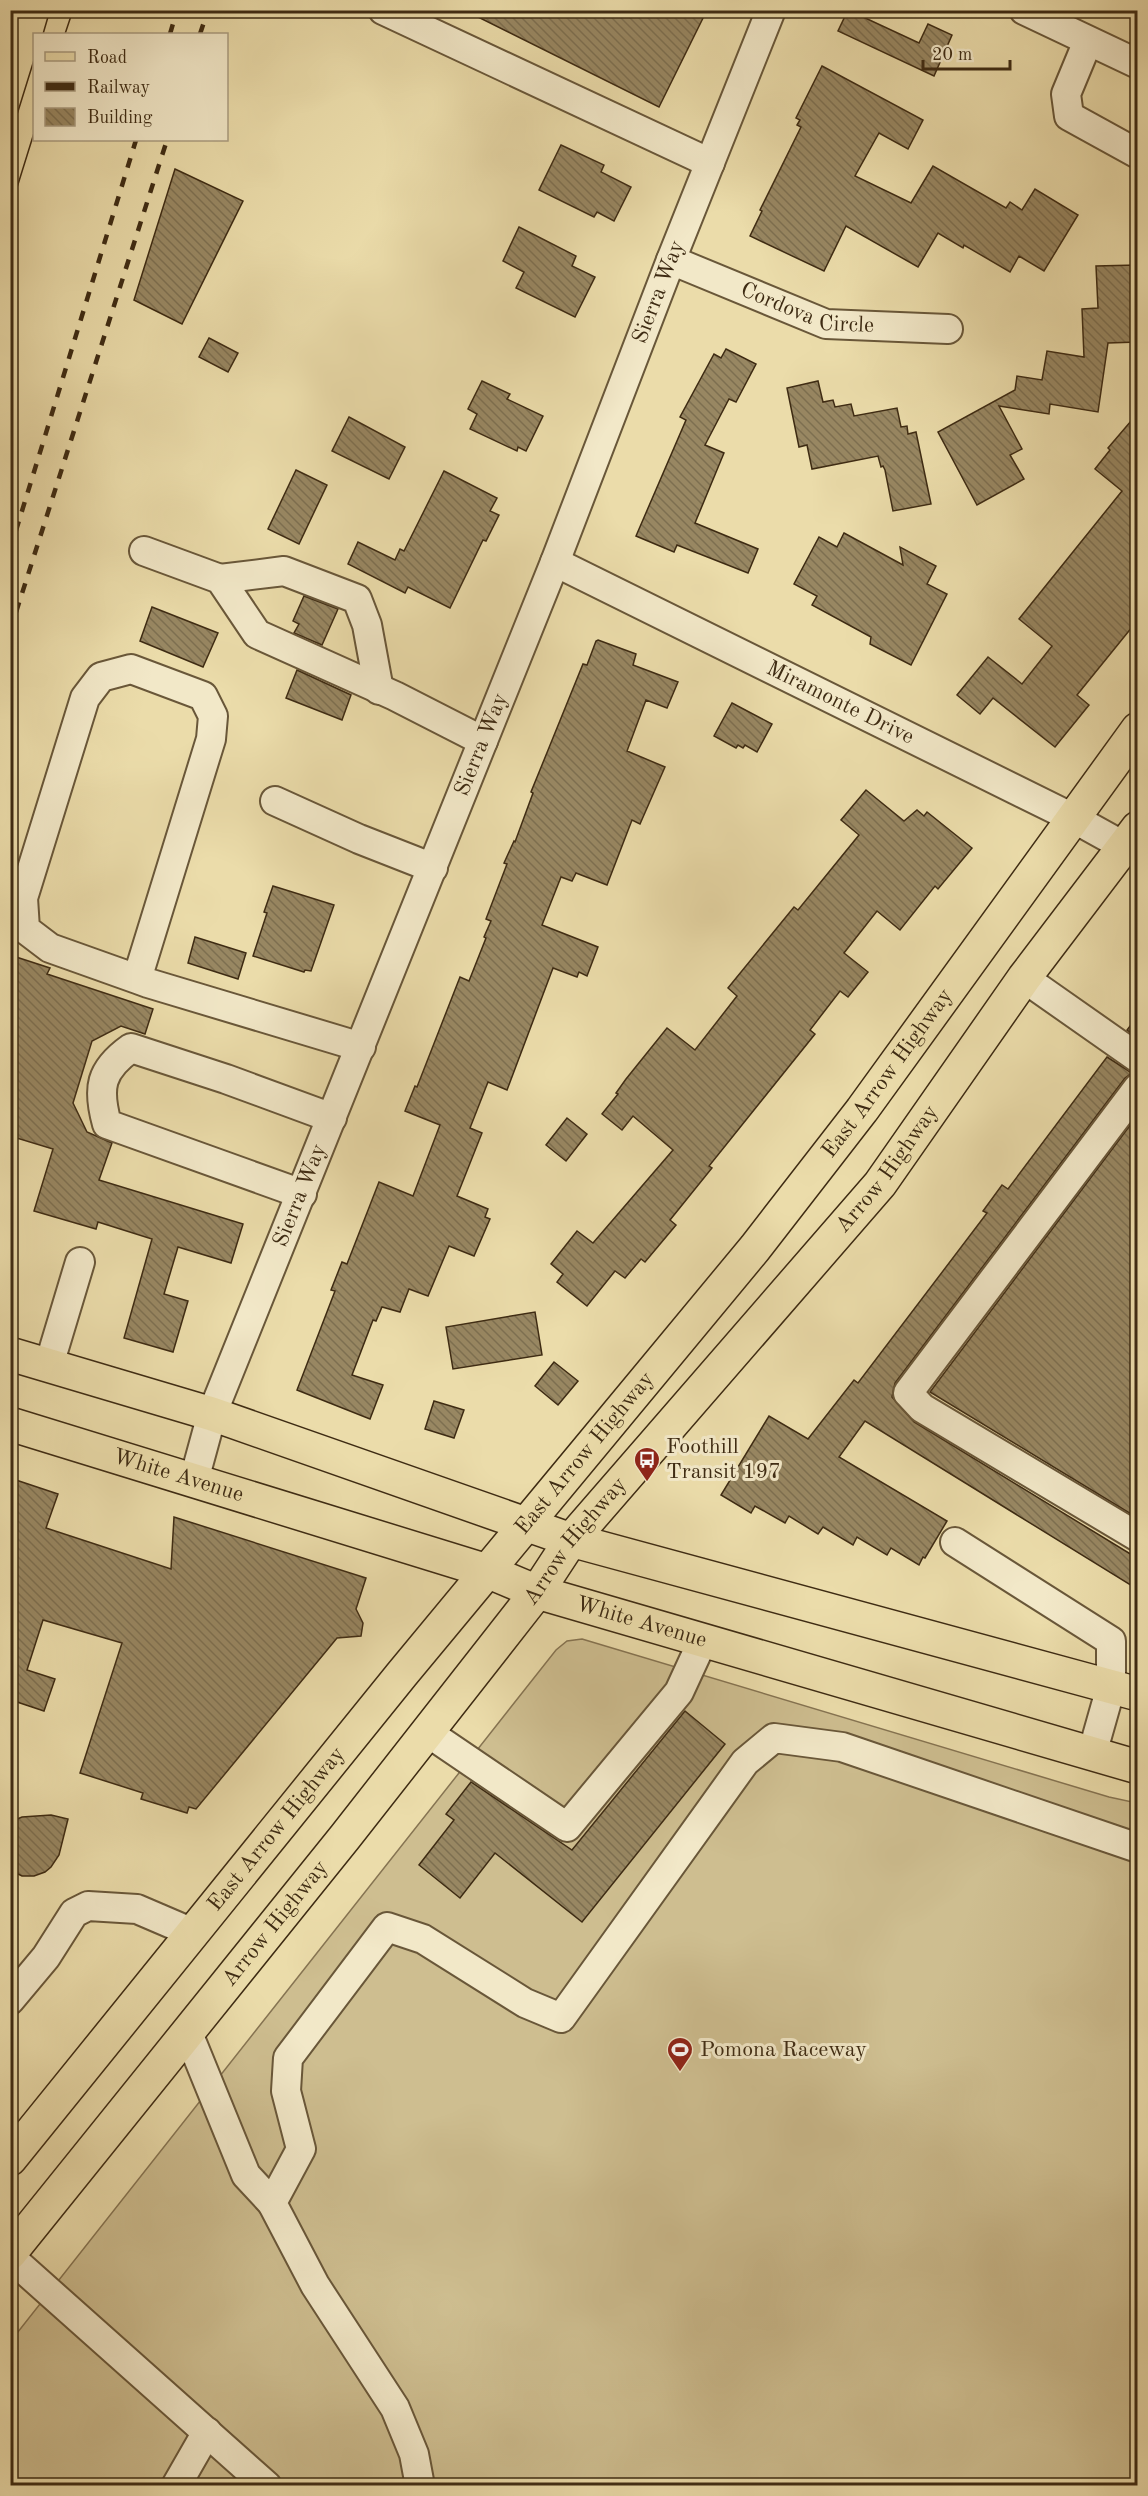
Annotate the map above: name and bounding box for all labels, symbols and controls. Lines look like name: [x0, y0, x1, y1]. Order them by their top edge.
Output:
legend: [33, 33, 228, 141]
scale bar: [923, 33, 1010, 71]
text: 20 m: [932, 46, 972, 64]
text: Road: [87, 49, 127, 67]
text: Railway: [87, 79, 150, 97]
text: Building: [87, 109, 153, 127]
street label: Sierra Way: [629, 237, 689, 347]
street label: Cordova Circle: [737, 279, 875, 337]
street label: Miramonte Drive: [763, 657, 917, 749]
street label: Sierra Way: [451, 690, 512, 799]
street label: East Arrow Highway: [818, 985, 957, 1162]
street label: Arrow Highway: [832, 1101, 943, 1237]
street label: Sierra Way: [269, 1141, 331, 1250]
street label: East Arrow Highway: [511, 1368, 658, 1539]
place label: Foothill Transit 197: [666, 1436, 781, 1483]
street label: White Avenue: [110, 1445, 246, 1506]
bus stop icon: Foothill Transit 197: [632, 1445, 662, 1483]
street label: Arrow Highway: [520, 1473, 631, 1609]
street label: White Avenue: [573, 1593, 709, 1652]
street label: East Arrow Highway: [204, 1743, 349, 1915]
street label: Arrow Highway: [218, 1856, 333, 1991]
sports icon: Pomona Raceway: [665, 2035, 695, 2073]
place label: Pomona Raceway: [700, 2039, 867, 2061]

